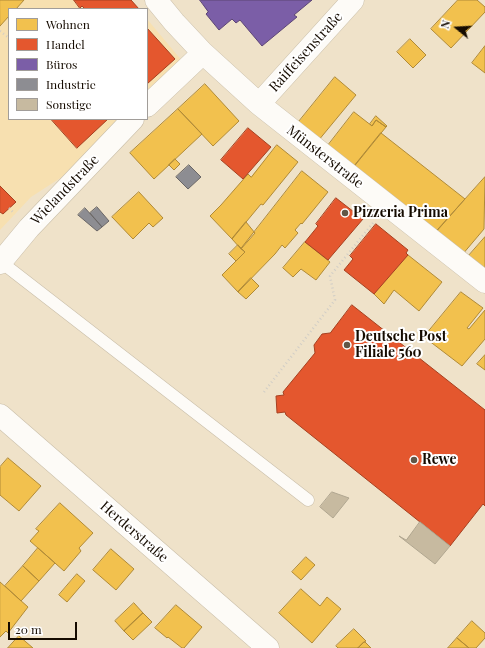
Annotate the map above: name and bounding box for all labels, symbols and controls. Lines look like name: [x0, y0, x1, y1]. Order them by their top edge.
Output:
legend: [8, 8, 148, 120]
north arrow: [437, 8, 477, 48]
street label: Raiffeisenstraße: [266, 9, 346, 95]
text: Wohnen: [46, 16, 90, 32]
text: N: [437, 18, 453, 30]
text: Handel: [46, 36, 85, 52]
text: Büros: [46, 56, 78, 72]
text: Industrie: [46, 76, 96, 92]
text: Sonstige: [46, 96, 92, 112]
street label: Münsterstraße: [283, 122, 367, 192]
street label: Wielandstraße: [27, 152, 103, 228]
place label: Pizzeria Prima: [353, 205, 448, 221]
marker: Pizzeria Prima: [340, 208, 350, 218]
place label: Deutsche Post Filiale 560: [355, 329, 447, 362]
marker: Deutsche Post Filiale 560: [342, 340, 352, 350]
place label: Rewe: [422, 452, 456, 468]
marker: Rewe: [409, 455, 419, 465]
street label: Herderstraße: [97, 498, 171, 566]
scale bar: [10, 614, 79, 640]
text: 20 m: [15, 621, 42, 637]

